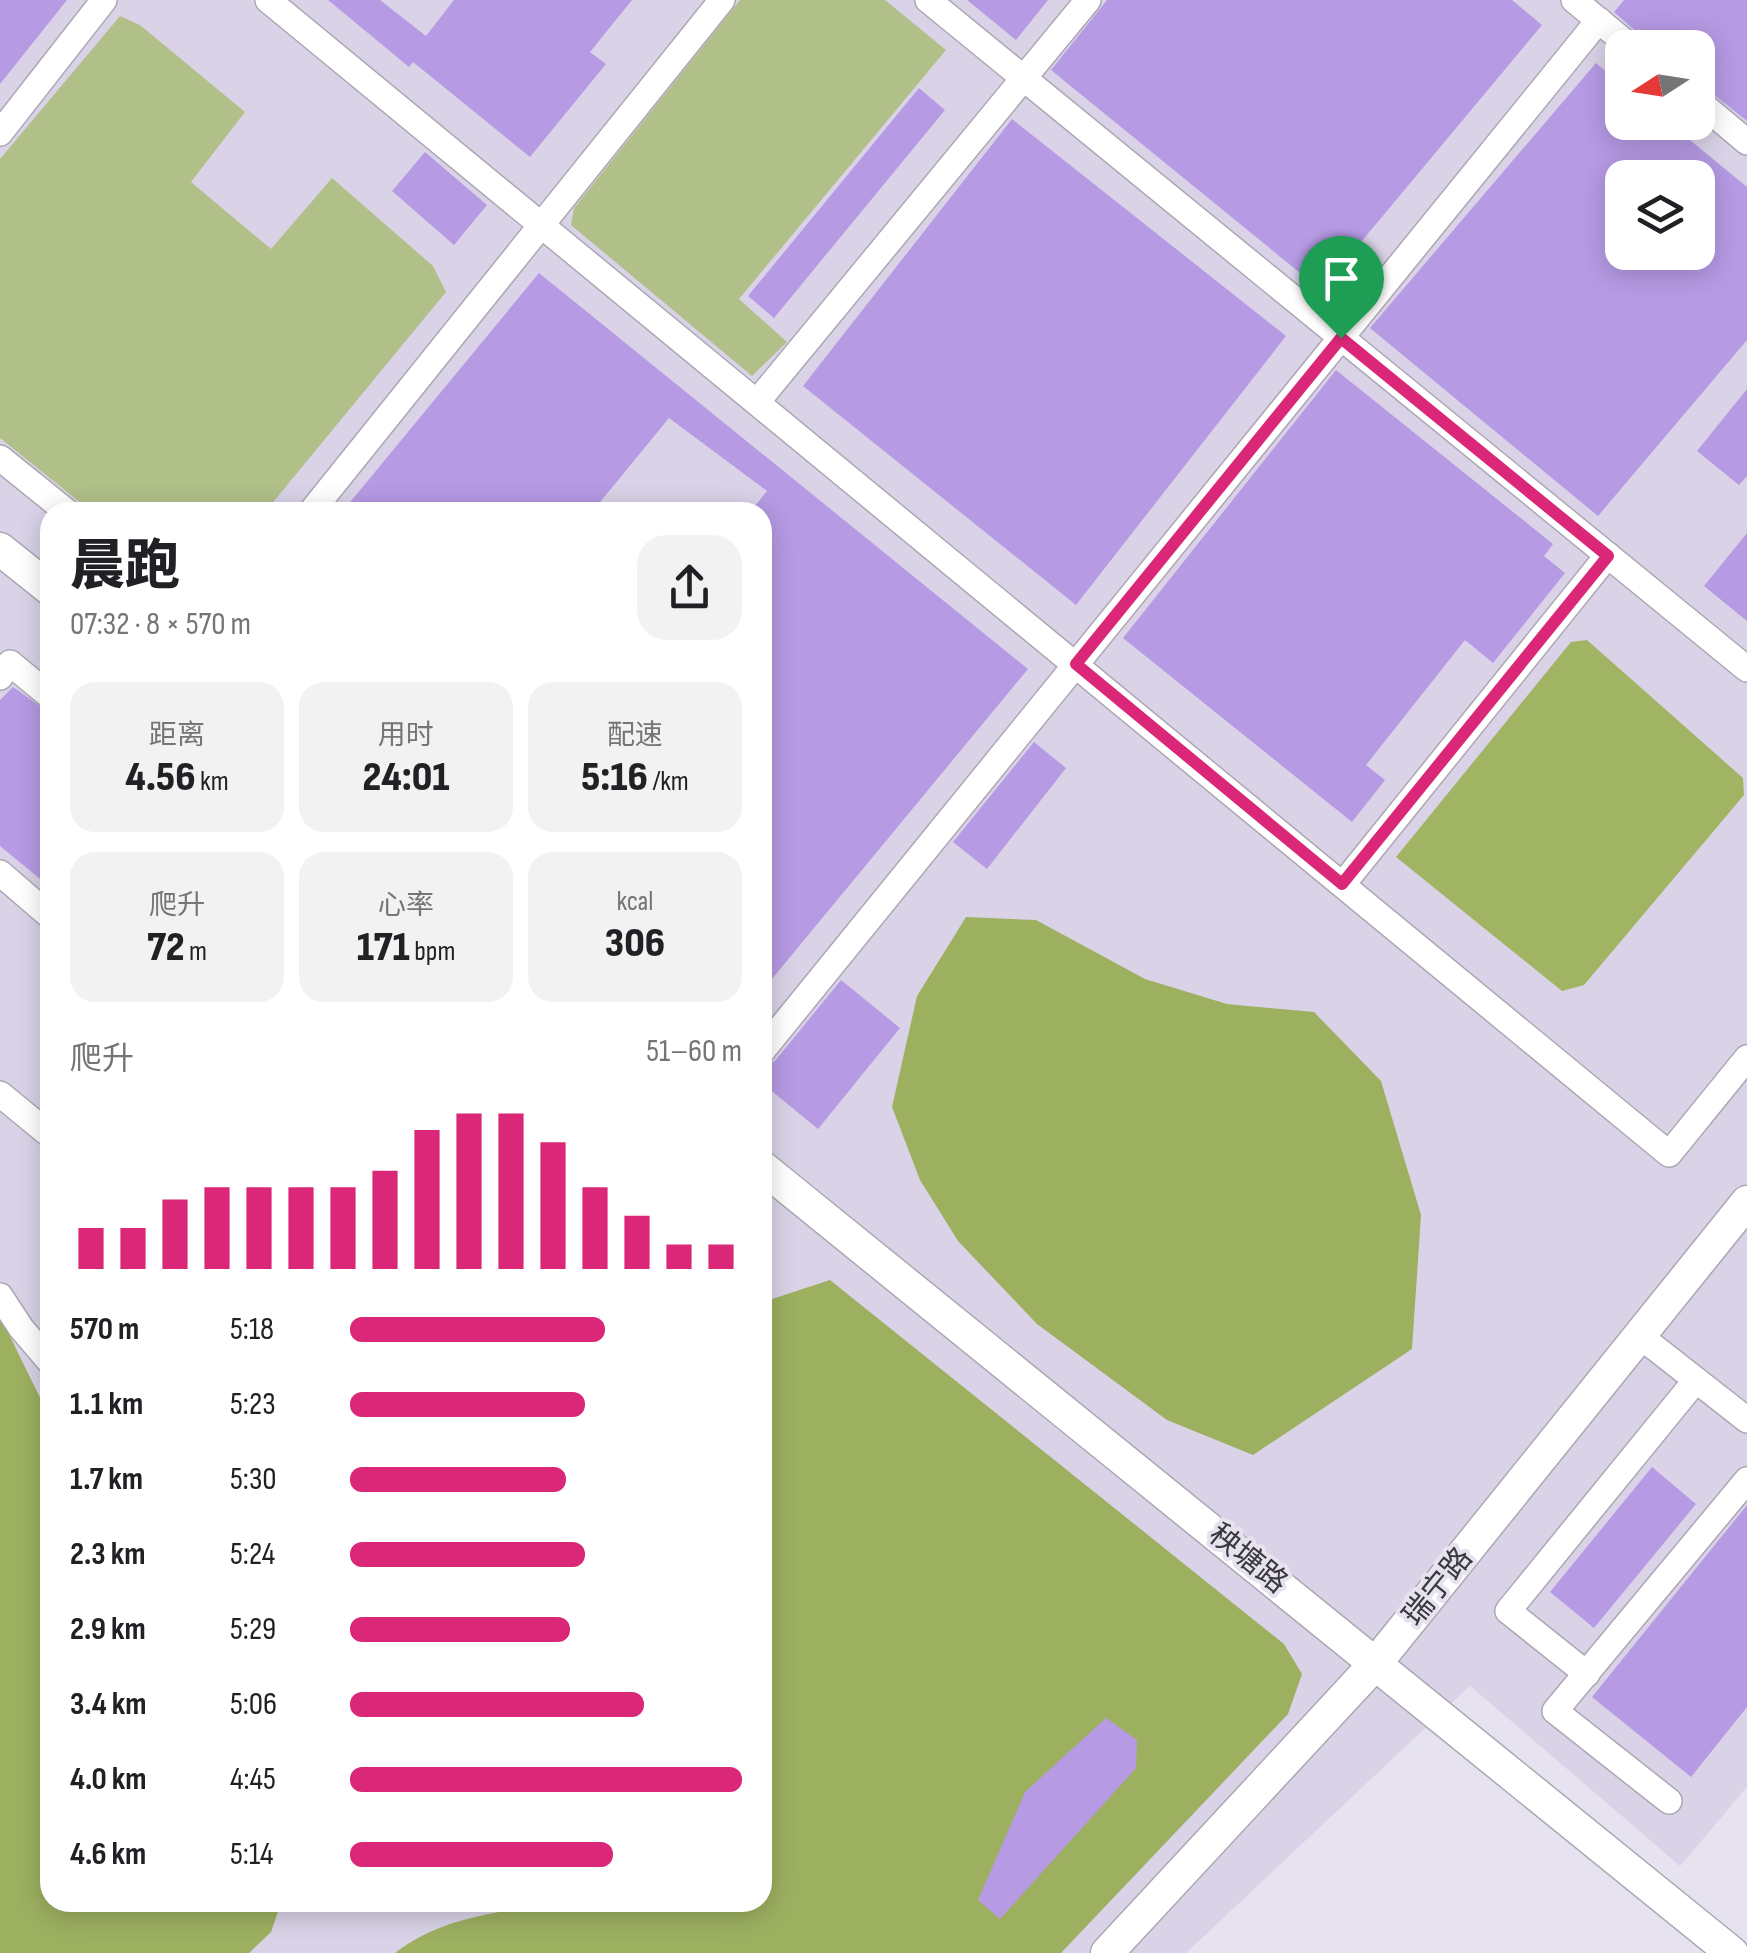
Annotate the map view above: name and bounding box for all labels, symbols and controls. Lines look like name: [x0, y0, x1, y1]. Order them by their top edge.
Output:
north arrow: [1605, 30, 1715, 140]
map controls: [1605, 30, 1715, 270]
button: layers: [1605, 160, 1715, 270]
pin: [1299, 236, 1384, 339]
icon: arrive: [1314, 251, 1369, 306]
text: 晨跑: [70, 534, 180, 601]
button: share: [637, 535, 742, 640]
text: 07:32 · 8 × 570 m: [70, 605, 251, 644]
text: 距离: [149, 719, 205, 752]
text: 用时: [378, 719, 434, 752]
text: 配速: [607, 719, 663, 752]
text: 4.56: [125, 752, 196, 803]
text: 24:01: [362, 752, 450, 803]
text: 5:16: [581, 752, 648, 803]
text: km: [196, 765, 229, 798]
text: /km: [648, 765, 689, 798]
text: kcal: [616, 885, 654, 918]
text: 爬升: [149, 889, 205, 922]
text: 心率: [378, 889, 434, 922]
text: 306: [605, 918, 665, 969]
text: 72: [147, 922, 185, 973]
text: 171: [357, 922, 410, 973]
text: m: [185, 935, 207, 968]
text: bpm: [410, 935, 455, 968]
text: 51–60 m: [646, 1032, 742, 1071]
text: 爬升: [70, 1040, 134, 1079]
text: 570 m: [70, 1310, 139, 1349]
text: 5:18: [230, 1310, 274, 1349]
text: 1.1 km: [70, 1385, 143, 1424]
text: 5:23: [230, 1385, 276, 1424]
text: 1.7 km: [70, 1460, 143, 1499]
text: 5:30: [230, 1460, 277, 1499]
street label: 秧塘路: [1202, 1517, 1294, 1601]
text: 2.3 km: [70, 1535, 145, 1574]
text: 5:24: [230, 1535, 275, 1574]
street label: 瑞宁路: [1396, 1541, 1480, 1633]
text: 2.9 km: [70, 1610, 146, 1649]
text: 5:29: [230, 1610, 276, 1649]
text: 3.4 km: [70, 1685, 146, 1724]
text: 5:06: [230, 1685, 277, 1724]
text: 4.0 km: [70, 1760, 146, 1799]
text: 4:45: [230, 1760, 276, 1799]
text: 4.6 km: [70, 1835, 146, 1874]
text: 5:14: [230, 1835, 273, 1874]

